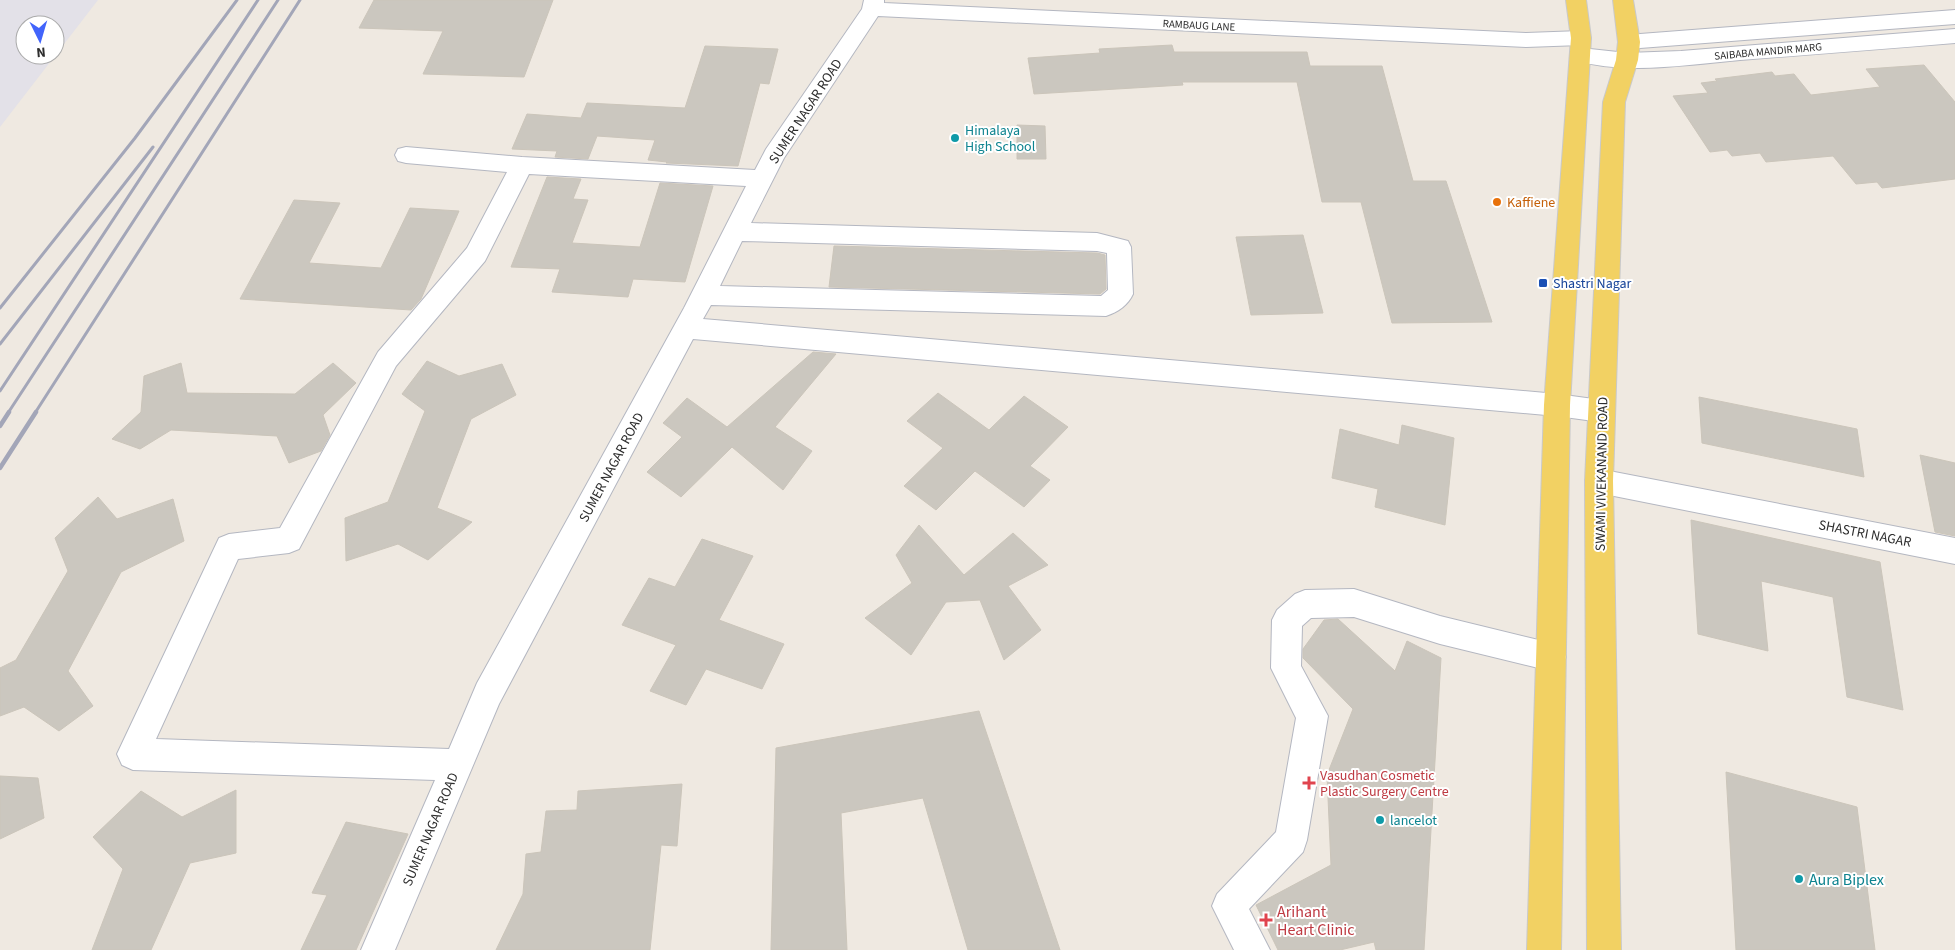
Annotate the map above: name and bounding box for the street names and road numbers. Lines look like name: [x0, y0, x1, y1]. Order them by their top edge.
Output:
street label: RAMBAUG LANE: [1162, 16, 1236, 35]
street label: SAIBABA MANDIR MARG: [1714, 39, 1823, 64]
street label: SUMER NAGAR ROAD: [764, 55, 847, 168]
street label: SWAMI VIVEKANAND ROAD: [1591, 397, 1613, 551]
street label: SUMER NAGAR ROAD: [575, 409, 649, 526]
street label: SHASTRI NAGAR: [1817, 515, 1913, 553]
street label: SUMER NAGAR ROAD: [398, 769, 464, 889]

